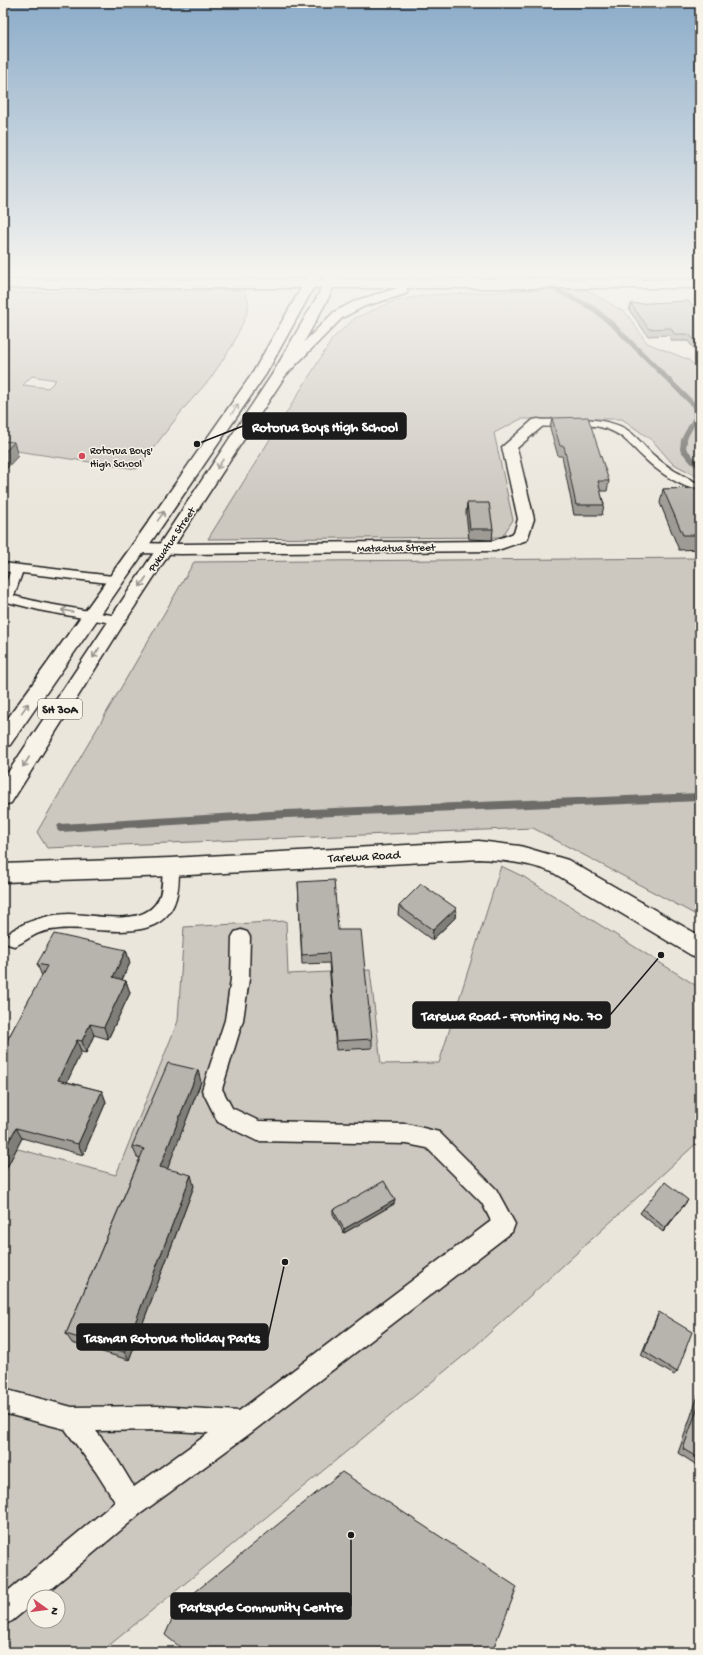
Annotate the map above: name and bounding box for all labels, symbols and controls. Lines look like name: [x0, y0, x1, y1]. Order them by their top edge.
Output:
one-way arrow: [231, 403, 239, 414]
callout: Rotorua Boys High School: [243, 413, 406, 439]
text: Rotorua Boys High School: [251, 420, 398, 437]
place label: Rotorua Boys' High School: [90, 446, 153, 471]
marker: Rotorua Boys' High School: [77, 451, 87, 461]
one-way arrow: [216, 459, 225, 470]
street label: Pukuatua Street: [146, 504, 199, 575]
one-way arrow: [158, 510, 166, 522]
street label: Mataatua Street: [357, 542, 437, 556]
one-way arrow: [139, 576, 147, 587]
one-way arrow: [61, 607, 74, 615]
one-way arrow: [92, 647, 100, 658]
road number: SH 30A: [38, 699, 82, 719]
one-way arrow: [21, 703, 30, 714]
one-way arrow: [21, 756, 29, 768]
street label: Tarewa Road: [327, 848, 402, 867]
callout: Tarewa Road - Fronting No. 70: [413, 1002, 610, 1028]
text: Tarewa Road - Fronting No. 70: [421, 1009, 603, 1026]
callout: Tasman Rotorua Holiday Parks: [77, 1324, 268, 1350]
text: Tasman Rotorua Holiday Parks: [83, 1331, 261, 1348]
north arrow: [26, 1589, 66, 1629]
callout: Parksyde Community Centre: [171, 1593, 351, 1619]
text: Parksyde Community Centre: [178, 1600, 344, 1617]
text: N: [47, 1606, 60, 1616]

